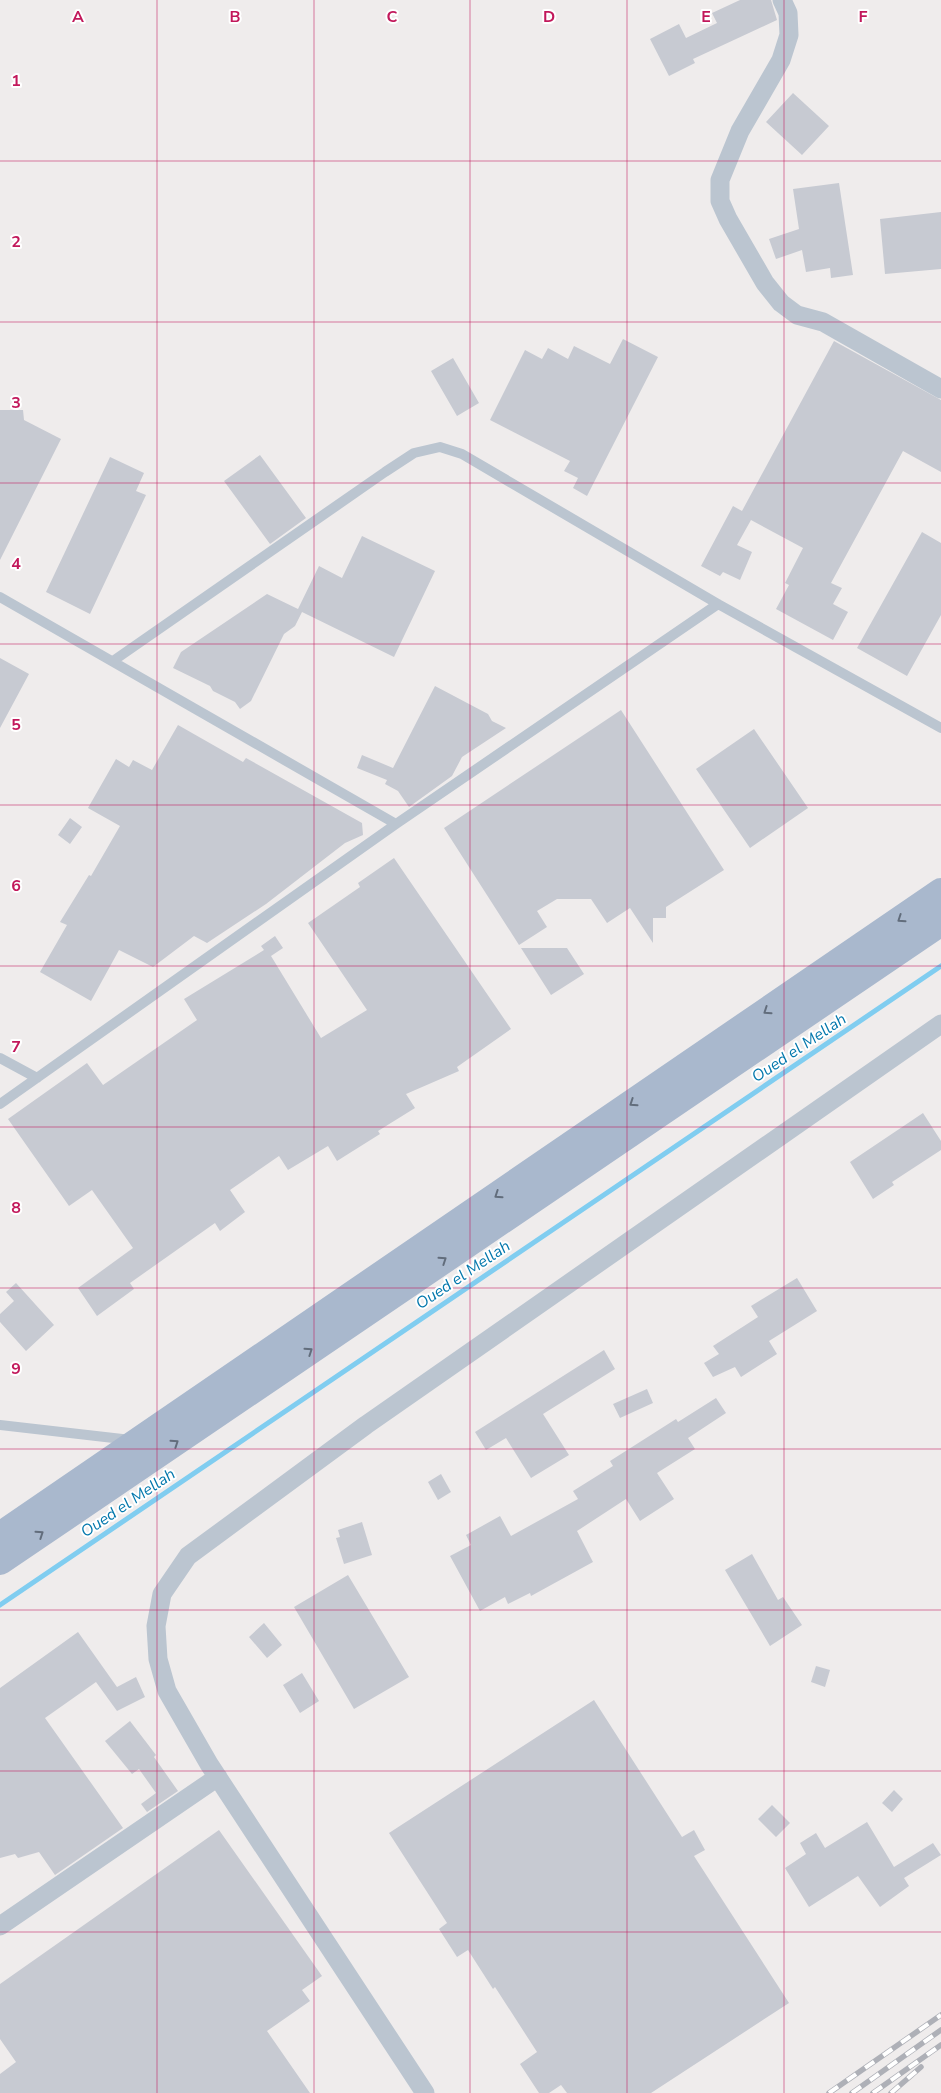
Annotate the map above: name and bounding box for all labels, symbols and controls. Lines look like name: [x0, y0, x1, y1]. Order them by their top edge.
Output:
text: A: [72, 6, 84, 28]
text: B: [229, 6, 241, 28]
text: C: [387, 6, 398, 28]
text: D: [543, 6, 555, 28]
text: E: [701, 6, 711, 28]
text: F: [859, 6, 868, 28]
text: 1: [11, 70, 21, 92]
text: 2: [11, 231, 21, 253]
text: 3: [11, 392, 21, 414]
text: 4: [11, 553, 21, 575]
text: 5: [11, 714, 21, 736]
text: 6: [11, 875, 21, 897]
one-way arrow: [897, 913, 907, 922]
one-way arrow: [763, 1005, 772, 1014]
water label: Oued el Mellah: [747, 1008, 851, 1088]
text: 7: [11, 1036, 21, 1058]
one-way arrow: [629, 1097, 638, 1106]
one-way arrow: [495, 1189, 504, 1198]
text: 8: [11, 1197, 21, 1219]
water label: Oued el Mellah: [411, 1235, 515, 1315]
one-way arrow: [438, 1257, 447, 1266]
one-way arrow: [303, 1348, 313, 1357]
text: 9: [11, 1358, 21, 1380]
one-way arrow: [169, 1440, 178, 1449]
water label: Oued el Mellah: [76, 1463, 180, 1543]
one-way arrow: [34, 1531, 44, 1540]

